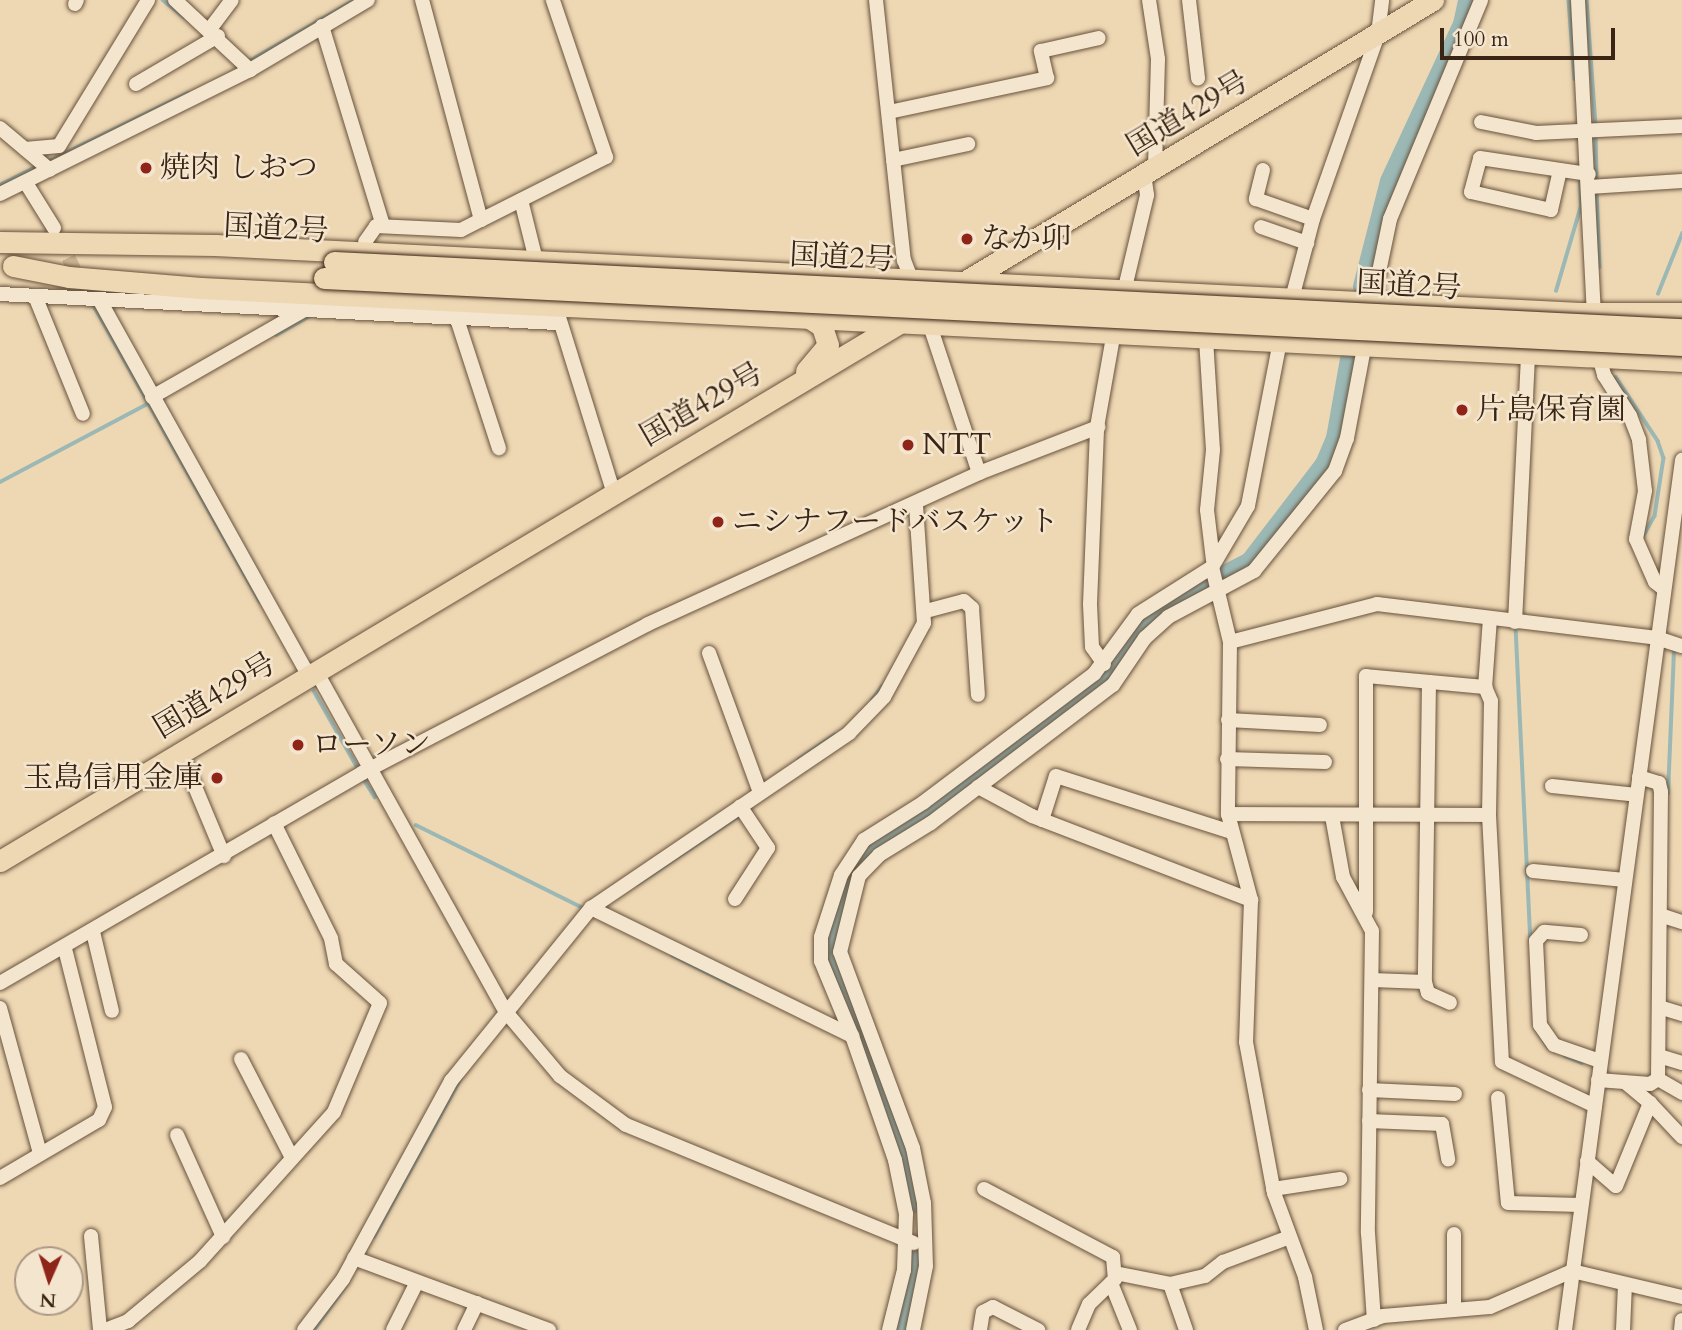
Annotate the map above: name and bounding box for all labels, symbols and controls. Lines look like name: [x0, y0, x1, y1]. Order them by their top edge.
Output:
scale bar: [1444, 14, 1619, 58]
text: 100 m: [1453, 25, 1509, 54]
street label: 国道429号: [1120, 64, 1256, 164]
place label: 焼肉 しおつ: [160, 150, 318, 186]
marker: 焼肉 しおつ: [138, 160, 154, 176]
street label: 国道2号: [222, 208, 330, 250]
place label: なか卯: [981, 221, 1071, 257]
marker: なか卯: [959, 231, 975, 247]
street label: 国道2号: [788, 237, 896, 279]
street label: 国道2号: [1355, 265, 1463, 307]
street label: 国道429号: [634, 355, 770, 455]
place label: 片島保育園: [1476, 392, 1626, 428]
marker: 片島保育園: [1454, 402, 1470, 418]
place label: NTT: [922, 427, 992, 463]
marker: NTT: [900, 437, 916, 453]
place label: ニシナフードバスケット: [732, 504, 1061, 540]
marker: ニシナフードバスケット: [710, 514, 726, 530]
street label: 国道429号: [147, 646, 283, 746]
place label: ローソン: [312, 727, 432, 763]
marker: ローソン: [290, 737, 306, 753]
place label: 玉島信用金庫: [23, 760, 203, 796]
marker: 玉島信用金庫: [209, 770, 225, 786]
north arrow: [14, 1246, 84, 1316]
text: N: [39, 1287, 57, 1313]

